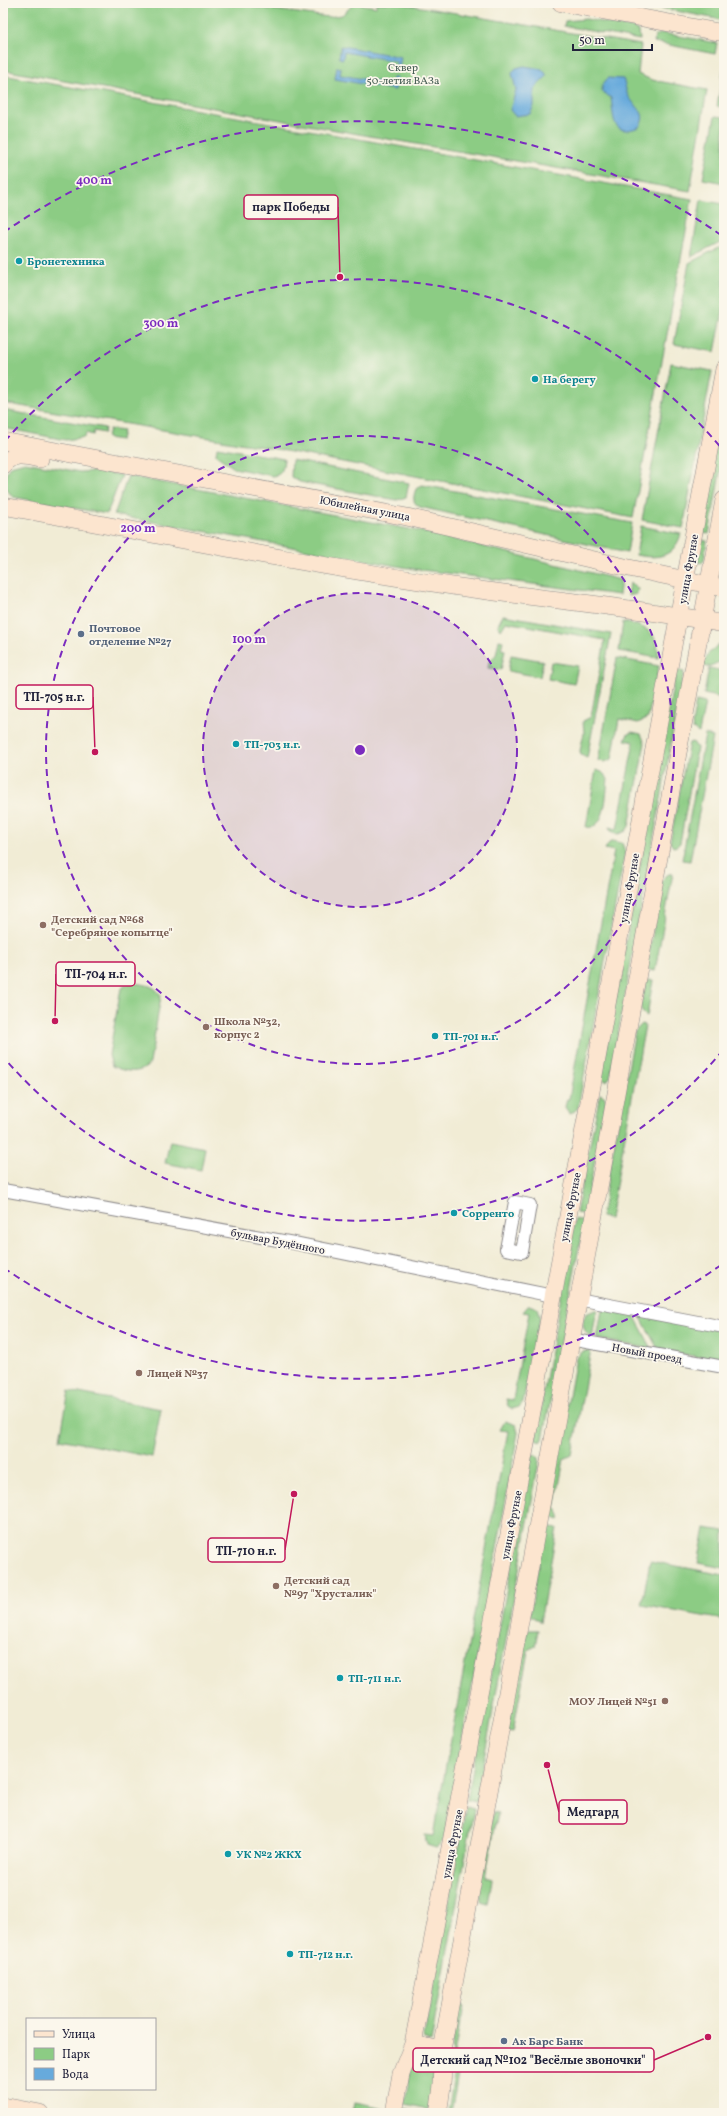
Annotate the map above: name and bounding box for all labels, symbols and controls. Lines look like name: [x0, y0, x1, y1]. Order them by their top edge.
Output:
scale bar: [573, 26, 652, 52]
text: 50 m: [579, 33, 605, 49]
park label: Сквер 50-летия ВАЗа: [367, 61, 440, 89]
text: 400 m: [76, 173, 112, 189]
callout: парк Победы: [244, 195, 338, 219]
text: парк Победы: [252, 200, 330, 216]
place label: Бронетехника: [27, 255, 105, 270]
marker: Бронетехника: [14, 256, 24, 266]
text: 300 m: [144, 316, 179, 332]
place label: На берегу: [543, 373, 596, 388]
marker: На берегу: [530, 374, 540, 384]
street label: Юбилейная улица: [318, 493, 412, 526]
text: 200 m: [120, 521, 156, 537]
street label: улица Фрунзе: [676, 533, 703, 605]
place label: Почтовое отделение №27: [89, 622, 171, 650]
marker: Почтовое отделение №27: [76, 629, 86, 639]
text: 100 m: [232, 632, 266, 648]
callout: ТП-705 н.г.: [16, 685, 93, 709]
text: ТП-705 н.г.: [23, 690, 85, 706]
place label: ТП-703 н.г.: [244, 738, 301, 753]
marker: ТП-703 н.г.: [231, 739, 241, 749]
centre of rings: [353, 743, 367, 757]
street label: улица Фрунзе: [617, 852, 644, 924]
place label: Детский сад №68 "Серебряное копытце": [51, 913, 173, 941]
marker: Детский сад №68 "Серебряное копытце": [38, 920, 48, 930]
callout: ТП-704 н.г.: [56, 962, 135, 986]
text: ТП-704 н.г.: [65, 967, 128, 983]
place label: Школа №32, корпус 2: [214, 1015, 280, 1043]
marker: Школа №32, корпус 2: [201, 1022, 211, 1032]
place label: ТП-701 н.г.: [443, 1030, 499, 1045]
marker: ТП-701 н.г.: [430, 1031, 440, 1041]
street label: улица Фрунзе: [557, 1171, 586, 1243]
place label: Сорренто: [462, 1207, 514, 1222]
marker: Сорренто: [449, 1208, 459, 1218]
street label: бульвар Будённого: [229, 1226, 326, 1259]
street label: Новый проезд: [610, 1341, 684, 1368]
place label: Лицей №37: [147, 1367, 208, 1382]
marker: Лицей №37: [134, 1368, 144, 1378]
street label: улица Фрунзе: [498, 1489, 527, 1561]
callout: ТП-710 н.г.: [208, 1538, 285, 1562]
text: ТП-710 н.г.: [215, 1544, 277, 1560]
place label: Детский сад №97 "Хрусталик": [284, 1574, 376, 1602]
marker: Детский сад №97 "Хрусталик": [271, 1581, 281, 1591]
place label: ТП-711 н.г.: [348, 1672, 402, 1687]
marker: ТП-711 н.г.: [335, 1673, 345, 1683]
place label: МОУ Лицей №51: [569, 1695, 657, 1710]
marker: МОУ Лицей №51: [660, 1696, 670, 1706]
callout: Медгард: [559, 1800, 627, 1824]
text: Медгард: [567, 1805, 620, 1821]
street label: улица Фрунзе: [439, 1808, 468, 1880]
place label: УК №2 ЖКХ: [236, 1848, 302, 1863]
marker: УК №2 ЖКХ: [223, 1849, 233, 1859]
place label: ТП-712 н.г.: [298, 1948, 353, 1963]
marker: ТП-712 н.г.: [285, 1949, 295, 1959]
legend: [26, 2018, 156, 2090]
text: Улица: [62, 2027, 95, 2043]
place label: Ак Барс Банк: [512, 2035, 583, 2050]
marker: Ак Барс Банк: [499, 2036, 509, 2046]
text: Парк: [62, 2047, 90, 2063]
callout: Детский сад №102 "Весёлые звоночки": [413, 2048, 654, 2072]
text: Детский сад №102 "Весёлые звоночки": [420, 2053, 646, 2069]
text: Вода: [62, 2067, 89, 2083]

